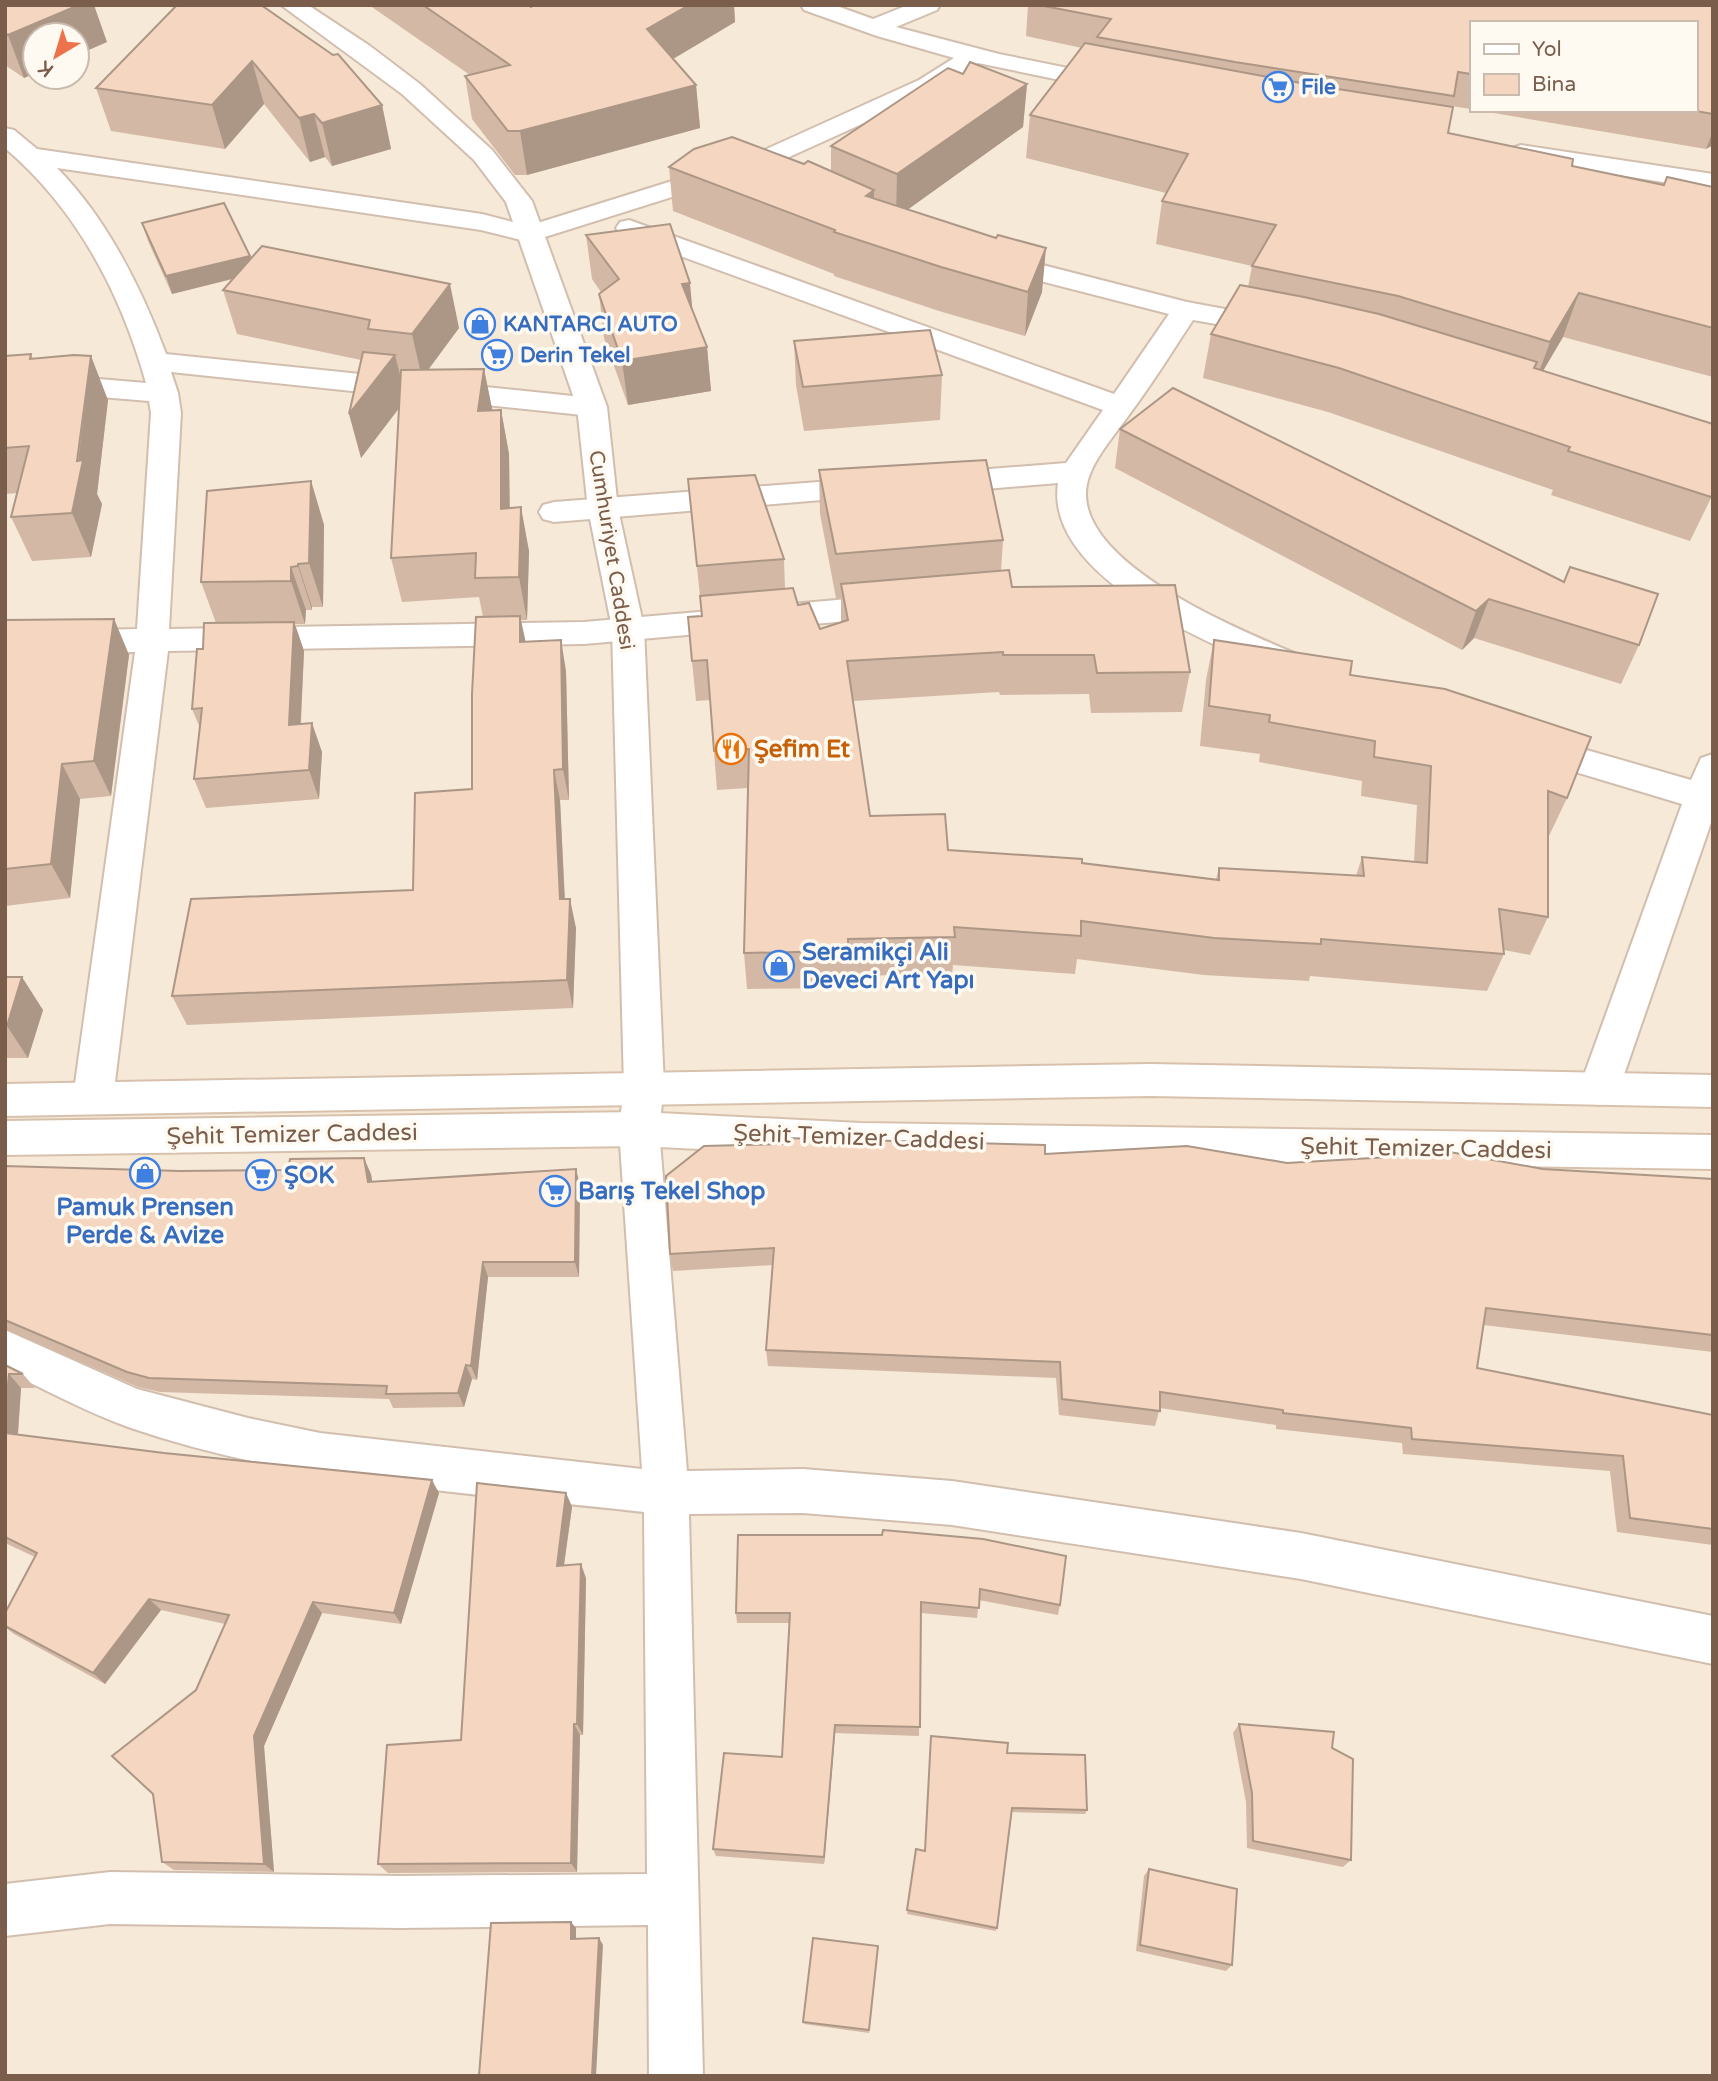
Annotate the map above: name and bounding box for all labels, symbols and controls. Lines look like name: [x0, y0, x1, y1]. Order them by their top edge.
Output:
north arrow: [21, 21, 91, 91]
legend: [1470, 21, 1697, 112]
text: Yol: [1532, 37, 1562, 62]
text: K: [34, 56, 58, 81]
supermarket icon: File: [1261, 70, 1295, 104]
text: Bina: [1532, 72, 1576, 97]
place label: File: [1301, 75, 1336, 100]
shop icon: KANTARCI AUTO: [463, 307, 497, 341]
place label: KANTARCI AUTO: [503, 312, 678, 337]
supermarket icon: Derin Tekel: [480, 338, 514, 372]
place label: Derin Tekel: [520, 343, 630, 368]
street label: Cumhuriyet Caddesi: [583, 448, 640, 652]
restaurant icon: Şefim Et: [714, 732, 748, 766]
place label: Şefim Et: [754, 735, 851, 764]
place label: Seramikçi Ali Deveci Art Yapı: [802, 938, 975, 995]
shop icon: Seramikçi Ali Deveci Art Yapı: [762, 949, 796, 983]
street label: Şehit Temizer Caddesi: [166, 1118, 418, 1151]
street label: Şehit Temizer Caddesi: [733, 1119, 985, 1156]
street label: Şehit Temizer Caddesi: [1300, 1132, 1552, 1165]
shop icon: Pamuk Prensen Perde & Avize: [128, 1156, 162, 1190]
supermarket icon: ŞOK: [244, 1158, 278, 1192]
place label: ŞOK: [284, 1161, 334, 1190]
supermarket icon: Barış Tekel Shop: [538, 1174, 572, 1208]
place label: Barış Tekel Shop: [578, 1177, 765, 1206]
place label: Pamuk Prensen Perde & Avize: [56, 1193, 234, 1250]

